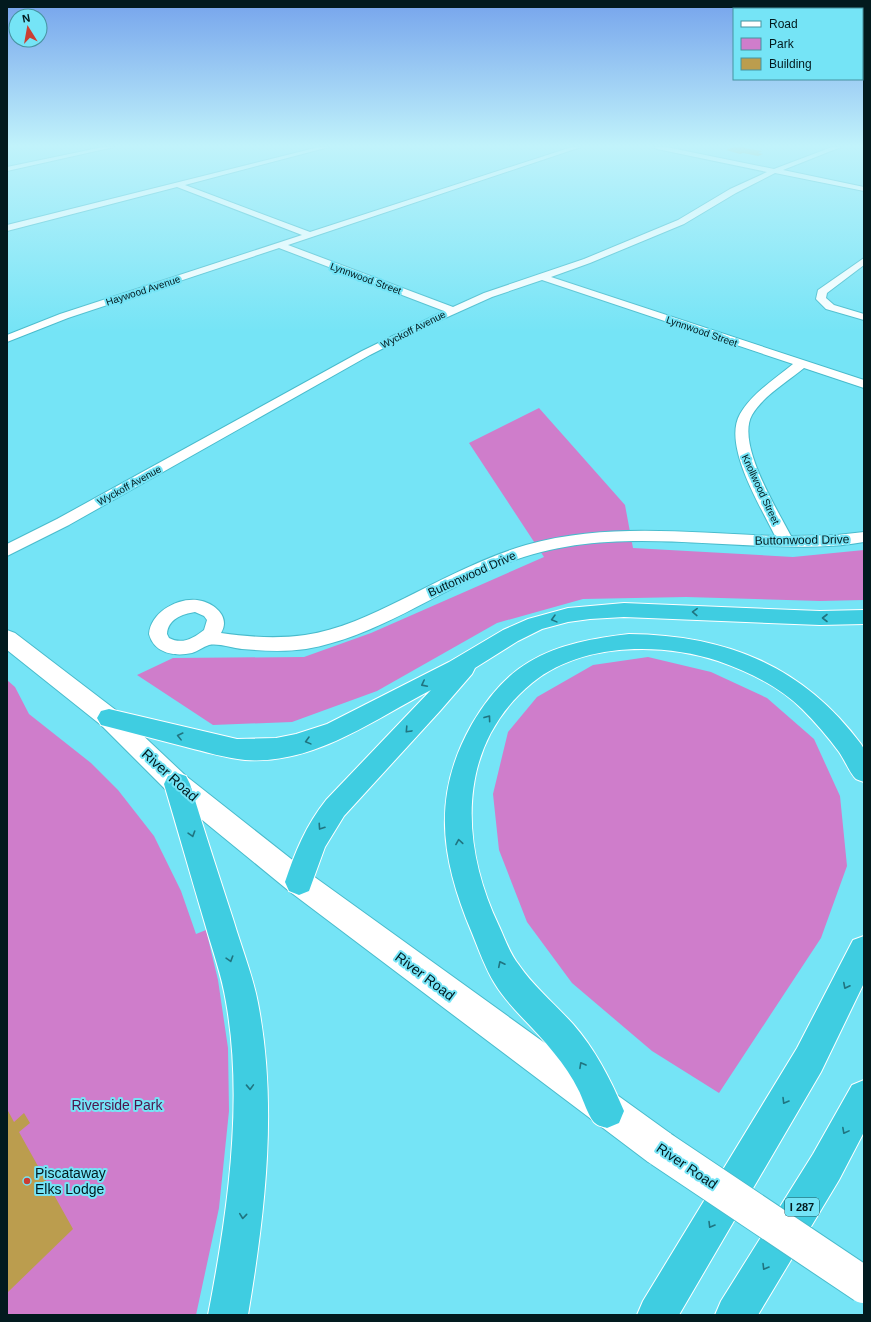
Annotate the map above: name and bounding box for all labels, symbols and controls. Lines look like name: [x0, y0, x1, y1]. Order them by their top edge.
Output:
north arrow: [8, 8, 48, 48]
legend: [733, 8, 863, 80]
text: N: [21, 12, 31, 25]
text: Road: [769, 17, 798, 31]
text: Park: [769, 37, 795, 51]
text: Building: [769, 57, 812, 71]
street label: Lynnwood Street: [329, 261, 403, 296]
street label: Haywood Avenue: [105, 273, 182, 308]
street label: Wyckoff Avenue: [379, 308, 448, 351]
street label: Lynnwood Street: [665, 314, 739, 349]
street label: Knollwood Street: [740, 453, 782, 526]
street label: Wyckoff Avenue: [95, 463, 163, 508]
street label: Buttonwood Drive: [755, 532, 850, 548]
street label: Buttonwood Drive: [426, 548, 518, 600]
one-way arrow: [692, 608, 698, 617]
one-way arrow: [551, 614, 557, 622]
one-way arrow: [822, 614, 828, 622]
one-way arrow: [421, 679, 428, 686]
one-way arrow: [483, 715, 490, 722]
one-way arrow: [406, 726, 413, 733]
one-way arrow: [177, 732, 184, 741]
one-way arrow: [305, 736, 312, 745]
street label: River Road: [139, 746, 201, 804]
one-way arrow: [319, 822, 326, 829]
one-way arrow: [187, 831, 196, 838]
one-way arrow: [455, 838, 464, 845]
street label: River Road: [392, 949, 458, 1003]
one-way arrow: [225, 955, 234, 962]
one-way arrow: [498, 960, 506, 968]
one-way arrow: [844, 982, 851, 990]
one-way arrow: [579, 1062, 587, 1069]
one-way arrow: [246, 1084, 254, 1090]
park label: Riverside Park: [71, 1097, 164, 1113]
one-way arrow: [783, 1097, 790, 1104]
one-way arrow: [843, 1127, 850, 1134]
street label: River Road: [653, 1140, 721, 1192]
place label: Piscataway Elks Lodge: [35, 1165, 106, 1197]
marker: Piscataway Elks Lodge: [22, 1176, 32, 1186]
road number: I 287: [785, 1198, 819, 1216]
one-way arrow: [239, 1213, 248, 1219]
one-way arrow: [709, 1220, 716, 1228]
one-way arrow: [762, 1263, 770, 1270]

